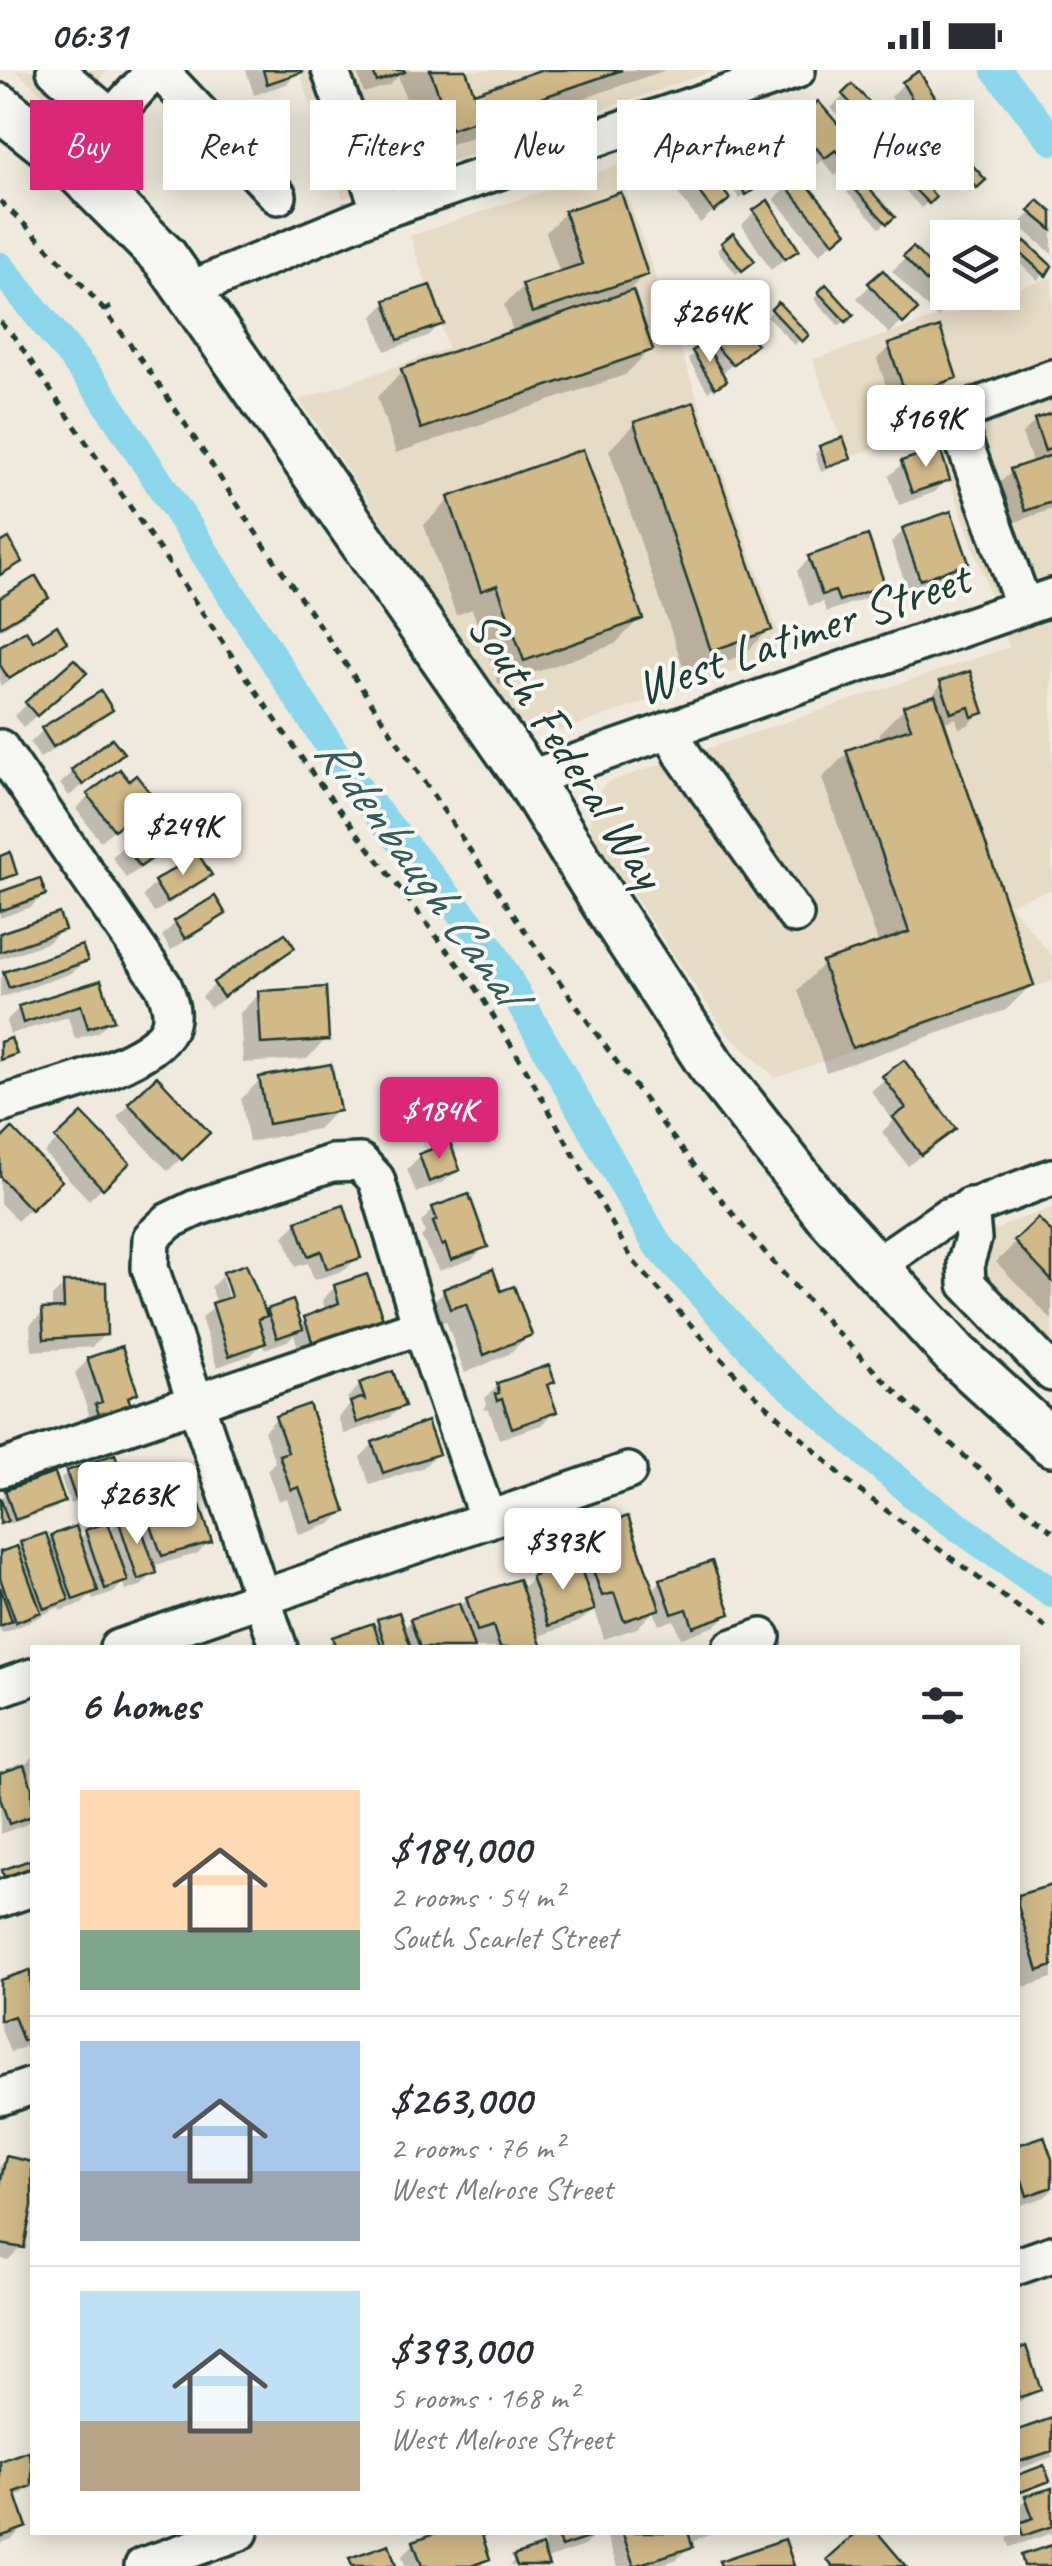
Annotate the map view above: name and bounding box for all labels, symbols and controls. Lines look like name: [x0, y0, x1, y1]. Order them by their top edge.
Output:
text: 06:31: [50, 12, 127, 59]
chip: Buy: [30, 100, 143, 190]
chip: Rent: [163, 100, 290, 190]
chip: Filters: [310, 100, 456, 190]
chip: New: [476, 100, 597, 190]
chip: Apartment: [617, 100, 816, 190]
chip: House: [836, 100, 974, 190]
map controls: [930, 220, 1020, 310]
button: layers: [930, 220, 1020, 310]
pin: $264K: [640, 280, 780, 365]
text: $264K: [673, 292, 747, 333]
pin: $169K: [856, 385, 996, 470]
text: $169K: [889, 397, 963, 438]
street label: West Latimer Street: [628, 545, 981, 719]
street label: South Federal Way: [453, 598, 682, 903]
water label: Ridenbaugh Canal: [301, 722, 550, 1029]
pin: $249K: [113, 793, 253, 878]
text: $249K: [146, 805, 220, 846]
pin: $184K: [369, 1077, 509, 1162]
text: $184K: [402, 1089, 476, 1130]
pin: $263K: [67, 1462, 207, 1547]
text: $263K: [100, 1474, 174, 1515]
pin: $393K: [493, 1508, 633, 1593]
text: $393K: [526, 1520, 600, 1561]
icon: filters: [915, 1678, 970, 1733]
text: 6 homes: [80, 1679, 199, 1732]
text: $184,000: [390, 1823, 531, 1876]
icon: home: [160, 1830, 280, 1950]
text: 2 rooms · 54 m²: [390, 1876, 563, 1917]
text: South Scarlet Street: [390, 1917, 617, 1958]
text: $263,000: [390, 2074, 532, 2127]
icon: home: [160, 2081, 280, 2201]
text: 2 rooms · 76 m²: [390, 2127, 563, 2168]
text: West Melrose Street: [390, 2168, 613, 2209]
text: $393,000: [390, 2324, 530, 2377]
icon: home: [160, 2331, 280, 2451]
text: 5 rooms · 168 m²: [390, 2377, 577, 2418]
text: West Melrose Street: [390, 2418, 613, 2459]

